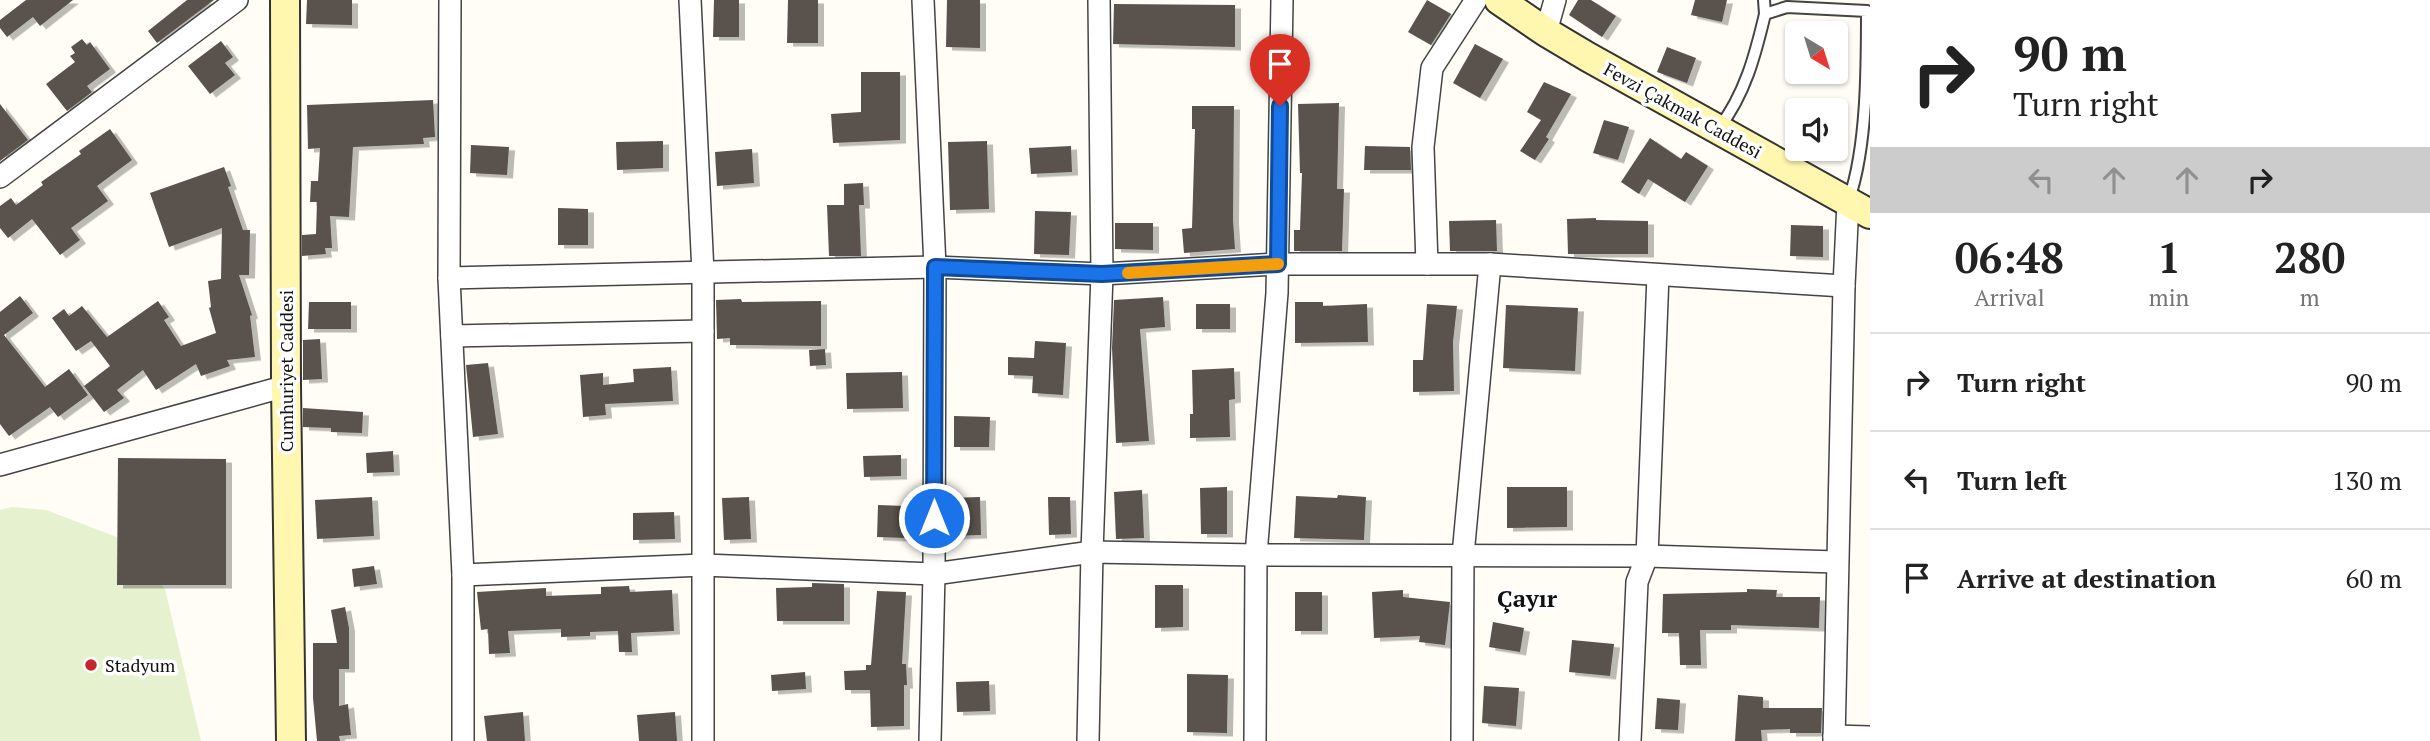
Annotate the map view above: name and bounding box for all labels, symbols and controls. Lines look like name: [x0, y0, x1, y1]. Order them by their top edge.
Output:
text: 90 m: [2013, 20, 2127, 85]
north arrow: [1785, 21, 1848, 84]
map controls: [1785, 21, 1848, 161]
icon: right: [1898, 28, 1989, 119]
pin: [1250, 34, 1310, 106]
icon: arrive: [1261, 45, 1299, 83]
street label: Fevzi Çakmak Caddesi: [1600, 57, 1766, 163]
text: Turn right: [2013, 83, 2159, 125]
button: sound: [1785, 98, 1848, 161]
icon: left: [2022, 161, 2060, 199]
icon: ahead: [2095, 161, 2133, 199]
icon: ahead: [2168, 161, 2206, 199]
icon: right: [2241, 161, 2279, 199]
text: 06:48: [1955, 229, 2064, 285]
text: 1: [2157, 229, 2181, 285]
text: 280: [2274, 229, 2345, 285]
text: Arrival: [1974, 282, 2045, 313]
text: min: [2149, 282, 2189, 313]
text: m: [2300, 282, 2320, 313]
street label: Cumhuriyet Caddesi: [274, 290, 298, 452]
icon: right: [1898, 363, 1936, 401]
text: Turn right: [1957, 365, 2086, 399]
text: 90 m: [2346, 365, 2402, 399]
icon: left: [1898, 461, 1936, 499]
text: Turn left: [1957, 463, 2067, 497]
text: 130 m: [2332, 463, 2402, 497]
position arrow: [897, 481, 971, 555]
icon: arrive: [1898, 559, 1936, 597]
text: Arrive at destination: [1957, 561, 2216, 595]
text: 60 m: [2346, 561, 2402, 595]
district label: Çayır: [1497, 582, 1558, 614]
place label: Stadyum: [105, 653, 176, 677]
marker: Stadyum: [83, 657, 99, 673]

